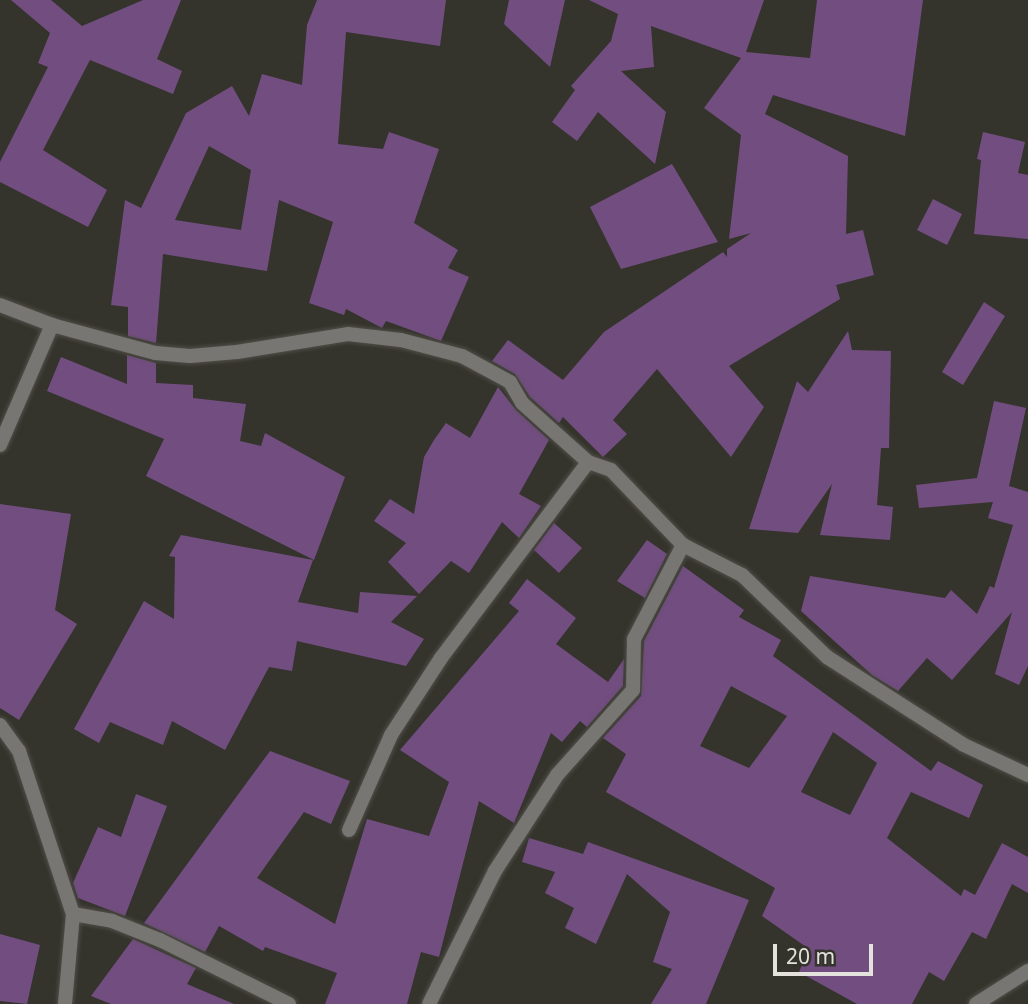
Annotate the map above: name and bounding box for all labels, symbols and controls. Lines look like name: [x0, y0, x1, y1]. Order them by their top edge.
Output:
scale bar: [776, 930, 876, 974]
text: 20 m: [786, 942, 835, 970]

